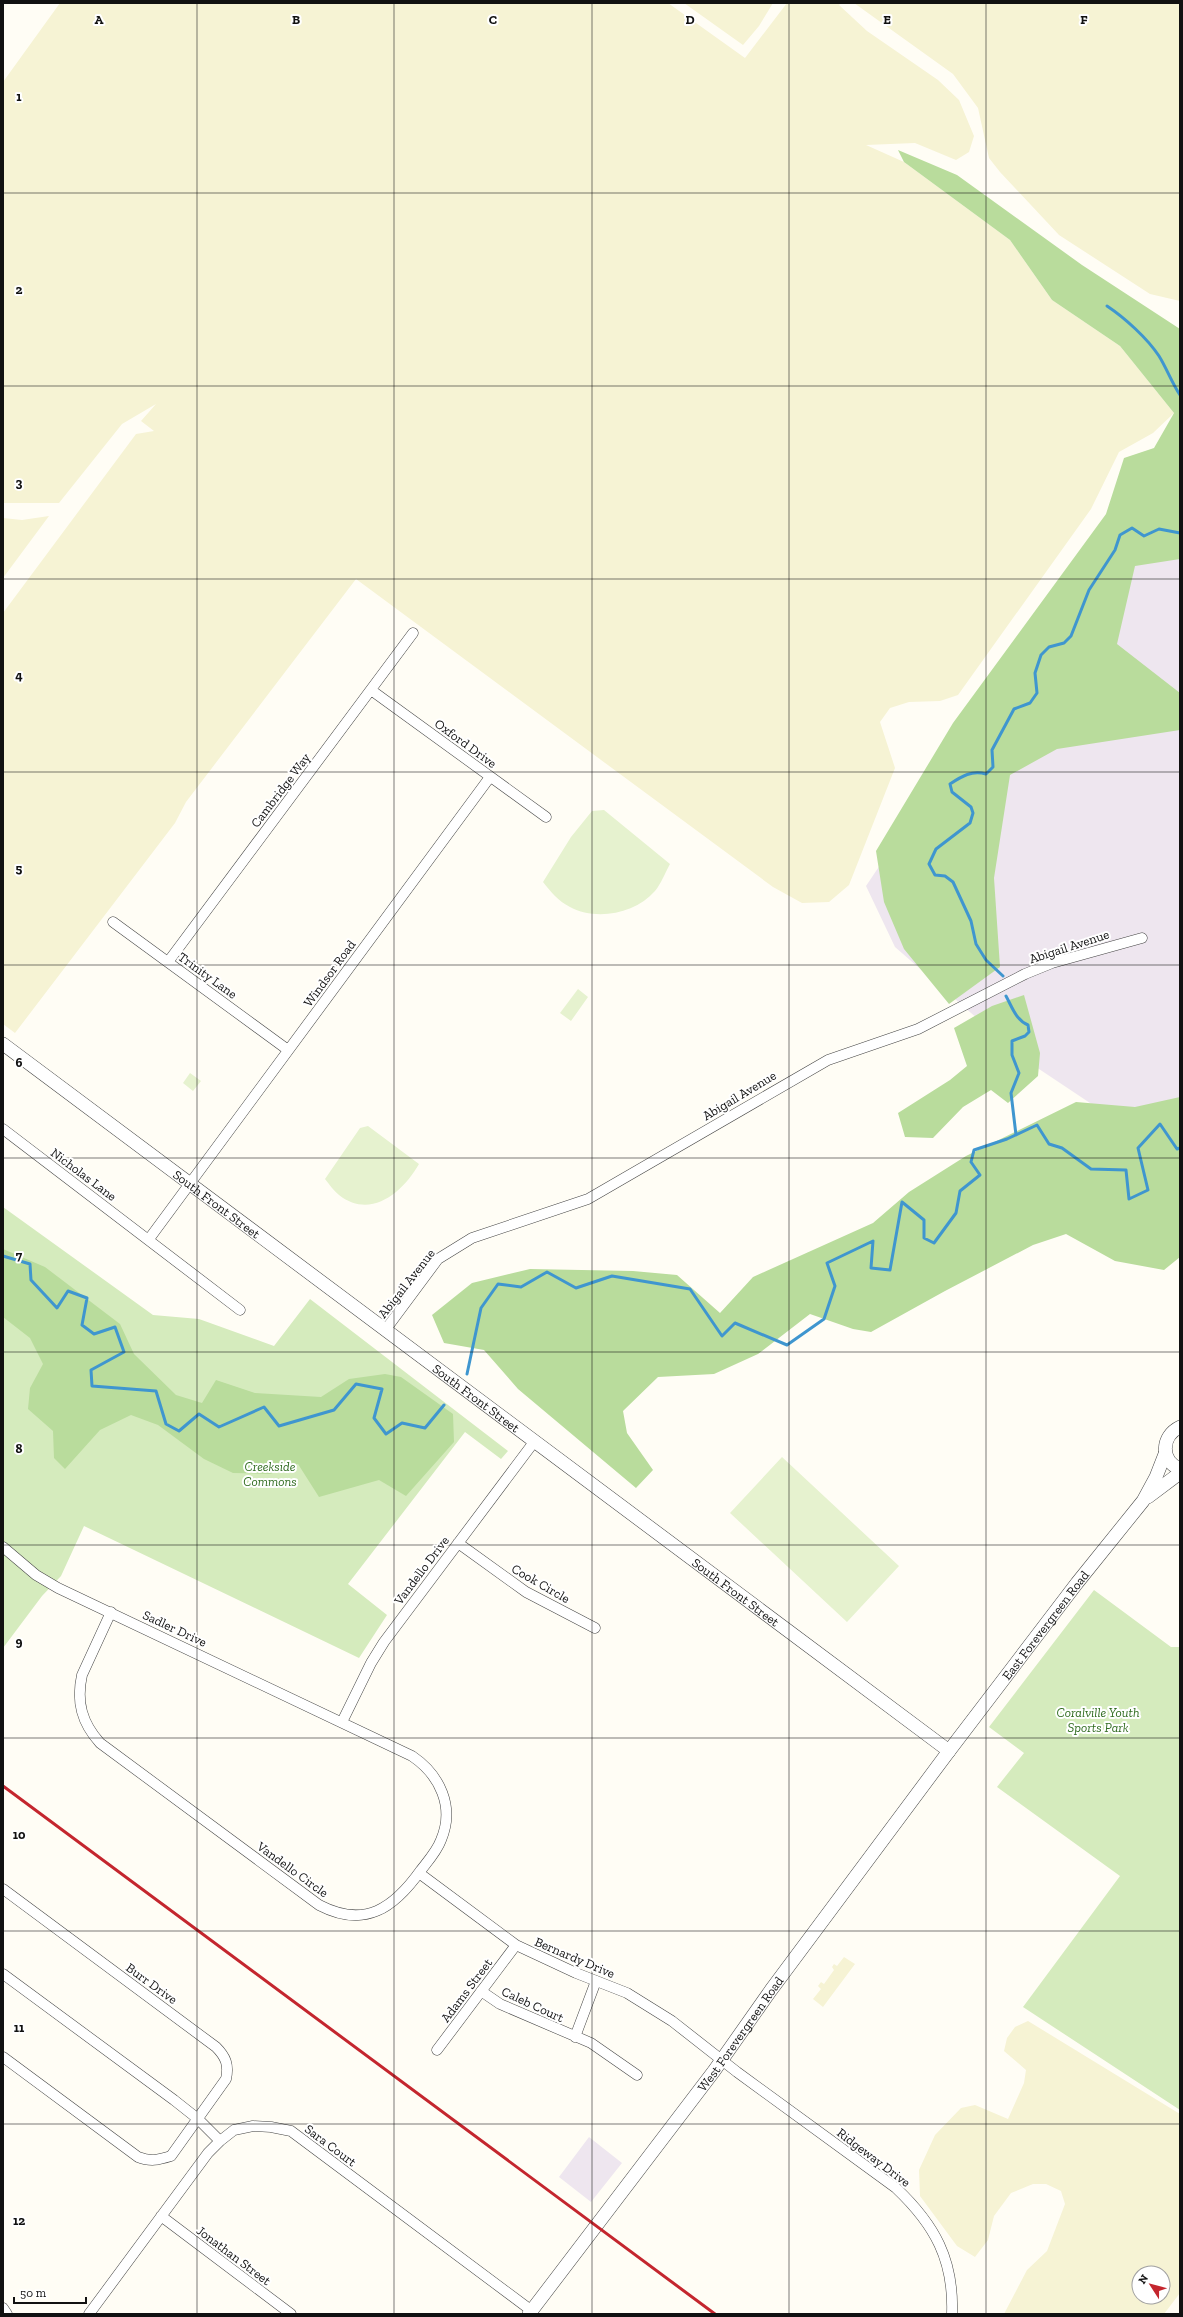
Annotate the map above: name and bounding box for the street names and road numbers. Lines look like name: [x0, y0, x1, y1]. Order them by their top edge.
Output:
street label: Oxford Drive: [432, 716, 500, 771]
street label: Cambridge Way: [248, 750, 313, 830]
street label: Abigail Avenue: [1027, 926, 1111, 966]
street label: Windsor Road: [300, 937, 359, 1010]
street label: Trinity Lane: [175, 949, 240, 1002]
street label: Abigail Avenue: [700, 1068, 779, 1123]
street label: Nicholas Lane: [48, 1145, 119, 1204]
street label: South Front Street: [170, 1167, 263, 1242]
street label: Abigail Avenue: [375, 1246, 438, 1321]
street label: South Front Street: [430, 1361, 523, 1436]
street label: Vandello Drive: [390, 1533, 452, 1608]
street label: South Front Street: [689, 1555, 782, 1630]
street label: Cook Circle: [509, 1561, 572, 1606]
street label: East Forevergreen Road: [999, 1568, 1092, 1683]
street label: Sadler Drive: [140, 1607, 209, 1650]
street label: Vandello Circle: [253, 1838, 331, 1900]
street label: Bernardy Drive: [533, 1934, 617, 1981]
street label: Adams Street: [438, 1955, 495, 2025]
street label: Burr Drive: [123, 1960, 180, 2007]
street label: West Forevergreen Road: [694, 1974, 787, 2094]
street label: Caleb Court: [499, 1984, 566, 2025]
street label: Sara Court: [302, 2121, 360, 2170]
street label: Ridgeway Drive: [834, 2125, 913, 2190]
street label: Jonathan Street: [194, 2223, 274, 2288]

